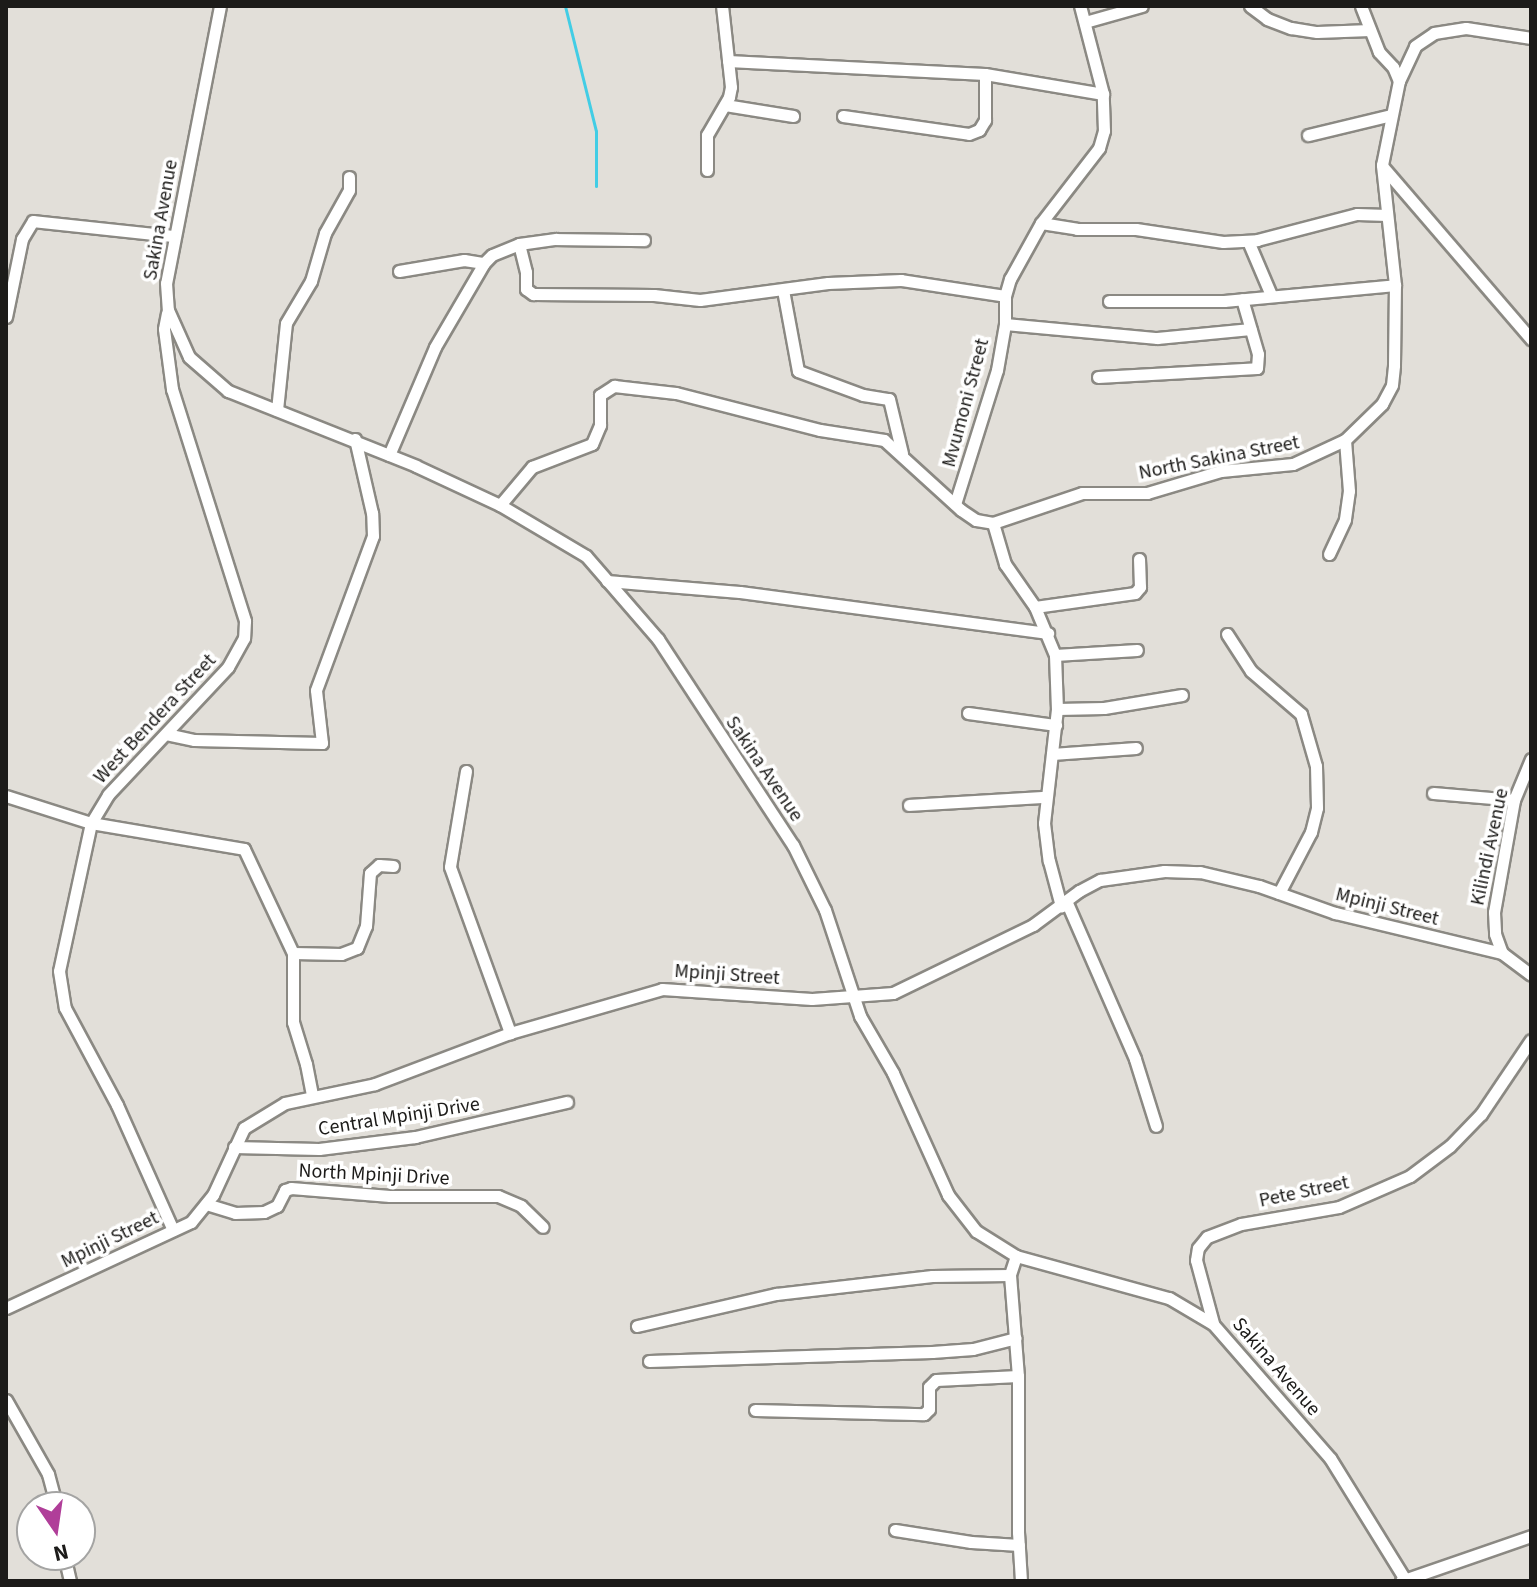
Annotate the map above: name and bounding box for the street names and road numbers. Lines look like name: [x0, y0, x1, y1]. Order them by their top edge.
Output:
street label: Sakina Avenue: [139, 158, 183, 282]
street label: Mvumoni Street: [937, 336, 995, 470]
street label: North Sakina Street: [1137, 431, 1301, 485]
street label: West Bendera Street: [89, 649, 221, 789]
street label: Sakina Avenue: [720, 712, 808, 826]
street label: Kilindi Avenue: [1466, 786, 1514, 908]
street label: Mpinji Street: [1333, 883, 1441, 931]
street label: Mpinji Street: [674, 959, 780, 991]
street label: Central Mpinji Drive: [316, 1092, 482, 1142]
street label: North Mpinji Drive: [298, 1159, 450, 1191]
street label: Pete Street: [1257, 1171, 1351, 1213]
street label: Mpinji Street: [57, 1206, 163, 1274]
street label: Sakina Avenue: [1227, 1313, 1325, 1421]

